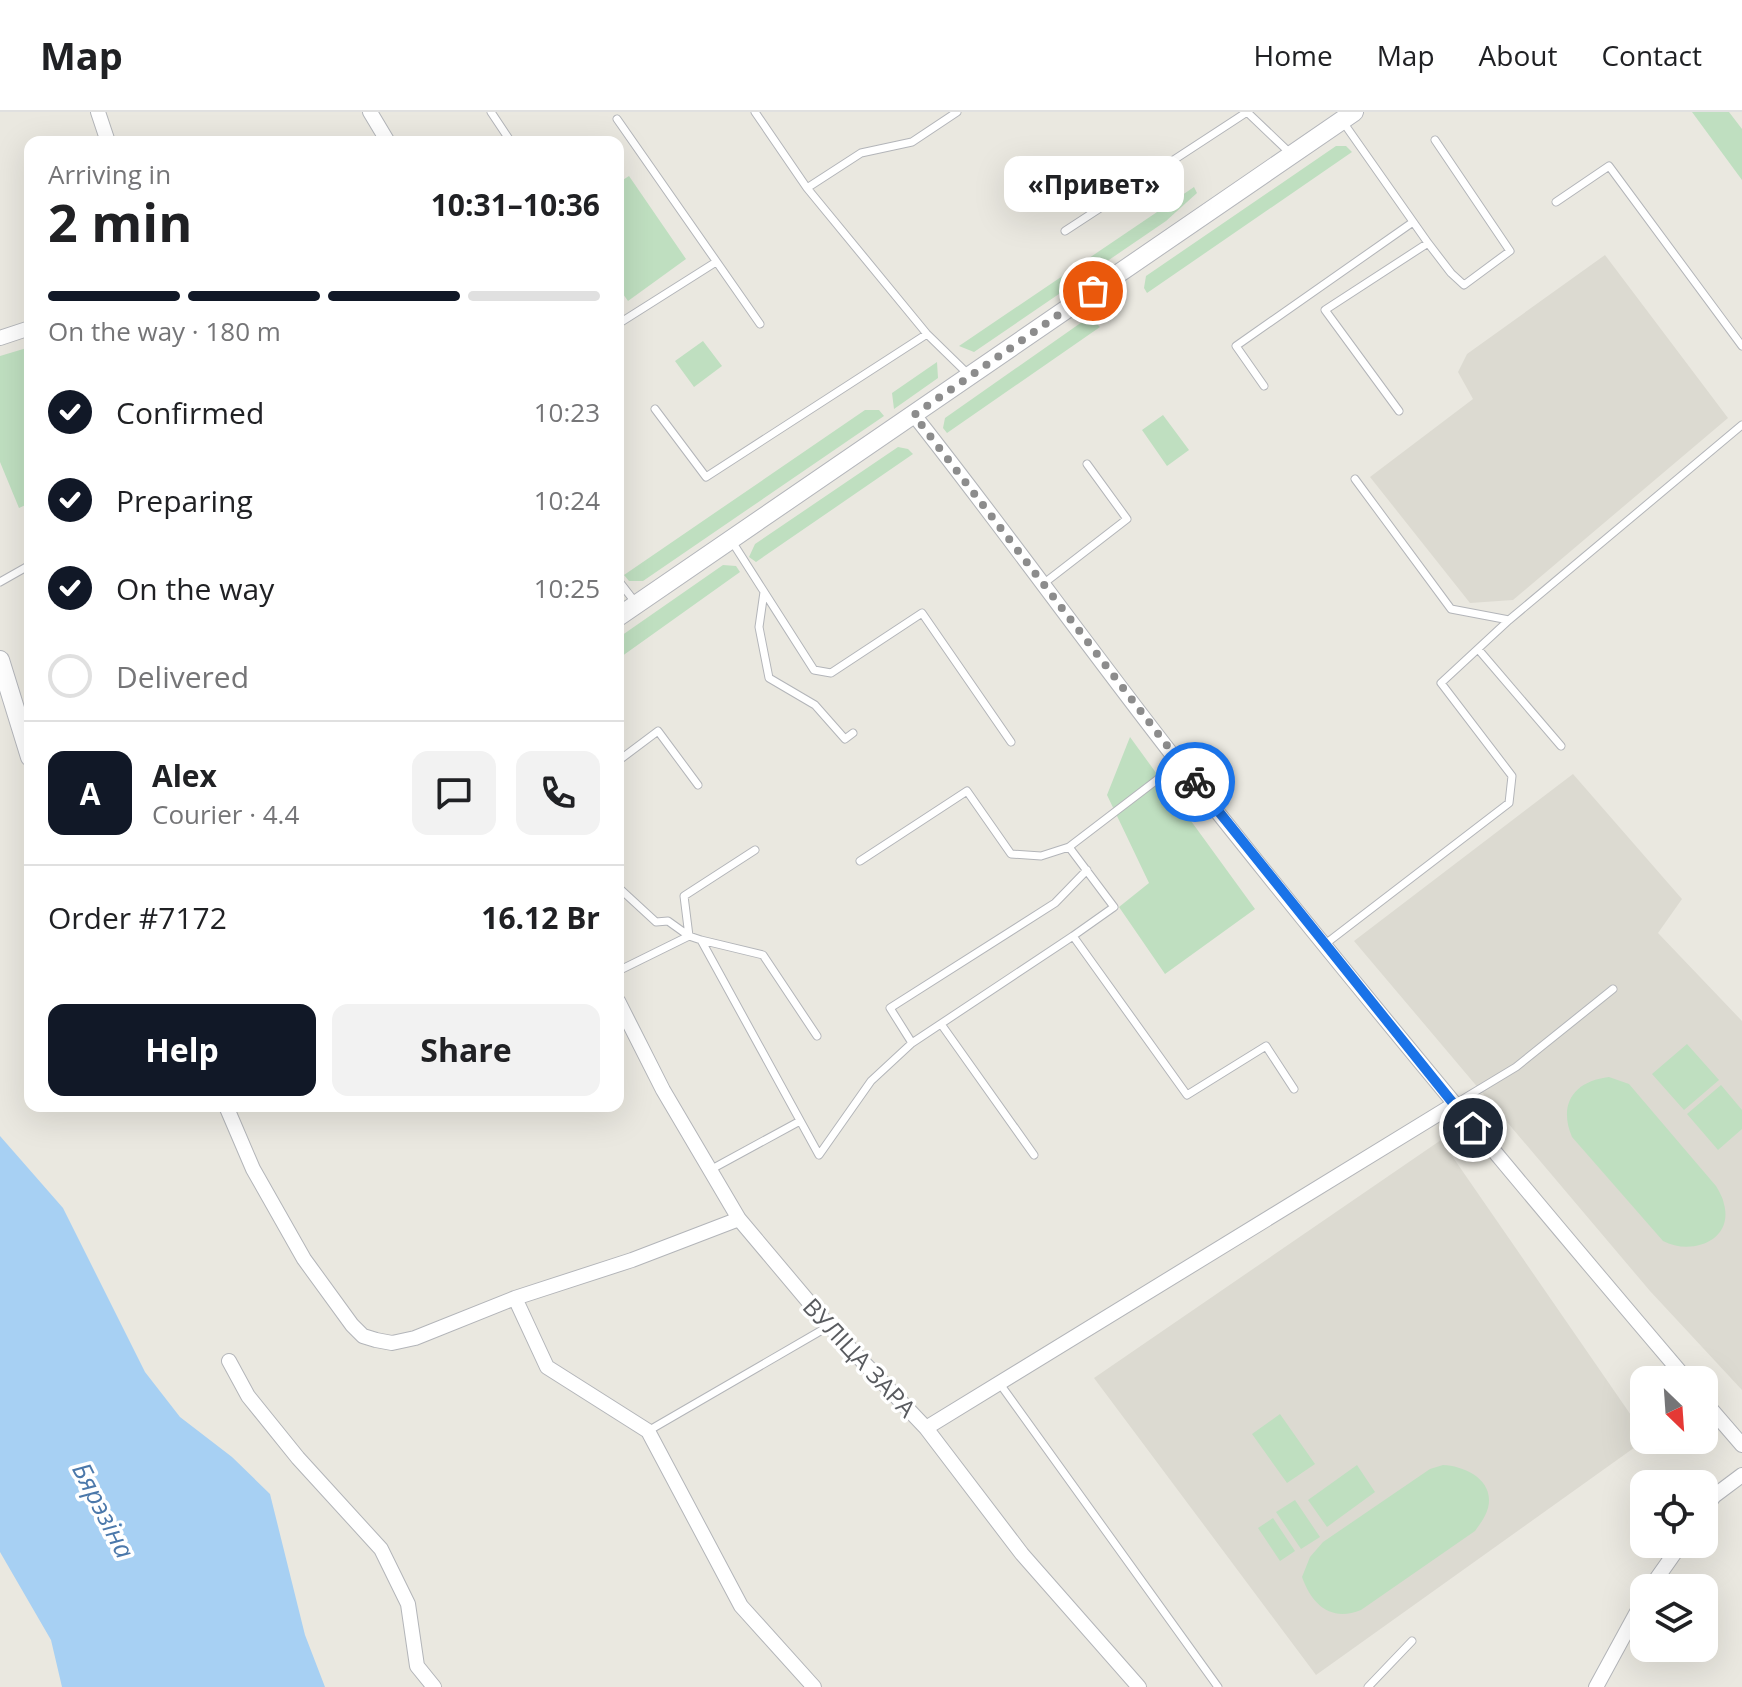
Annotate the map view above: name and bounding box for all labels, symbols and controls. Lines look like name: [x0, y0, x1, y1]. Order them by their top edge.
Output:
text: Map: [40, 29, 123, 81]
text: Home: [1254, 36, 1333, 74]
text: Map: [1377, 36, 1435, 74]
text: About: [1479, 36, 1557, 74]
text: Contact: [1601, 36, 1702, 74]
callout: «Привет»: [1003, 155, 1183, 211]
text: Arriving in: [48, 156, 171, 192]
text: «Привет»: [1028, 166, 1160, 202]
text: 10:31–10:36: [431, 184, 600, 225]
text: 2 min: [48, 186, 192, 257]
pin: [1059, 257, 1127, 325]
icon: bag: [1071, 269, 1115, 313]
text: On the way · 180 m: [48, 313, 281, 349]
icon: check: [48, 390, 92, 434]
text: Confirmed: [116, 392, 264, 433]
text: 10:23: [534, 394, 600, 430]
icon: check: [48, 478, 92, 522]
text: Preparing: [116, 480, 253, 521]
text: 10:24: [534, 482, 600, 518]
icon: check: [48, 566, 92, 610]
text: On the way: [116, 568, 274, 609]
text: 10:25: [534, 570, 600, 606]
text: Delivered: [116, 656, 249, 697]
courier: [1155, 742, 1235, 822]
button: chat: [412, 751, 496, 835]
button: phone: [516, 751, 600, 835]
text: Alex: [152, 755, 217, 796]
icon: bike: [1173, 760, 1217, 804]
text: A: [80, 773, 100, 814]
text: Courier · 4.4: [152, 796, 299, 832]
text: Order #7172: [48, 897, 227, 938]
text: 16.12 Br: [481, 897, 600, 938]
button: Help: [48, 1004, 316, 1096]
button: Share: [332, 1004, 600, 1096]
pin: [1439, 1094, 1507, 1162]
icon: home: [1451, 1106, 1495, 1150]
street label: ВУЛІЦА ЗАРА: [796, 1290, 924, 1424]
north arrow: [1630, 1366, 1718, 1454]
map controls: [1630, 1366, 1718, 1662]
water label: Бярэзіна: [64, 1456, 144, 1565]
button: locate: [1630, 1470, 1718, 1558]
button: layers: [1630, 1574, 1718, 1662]

